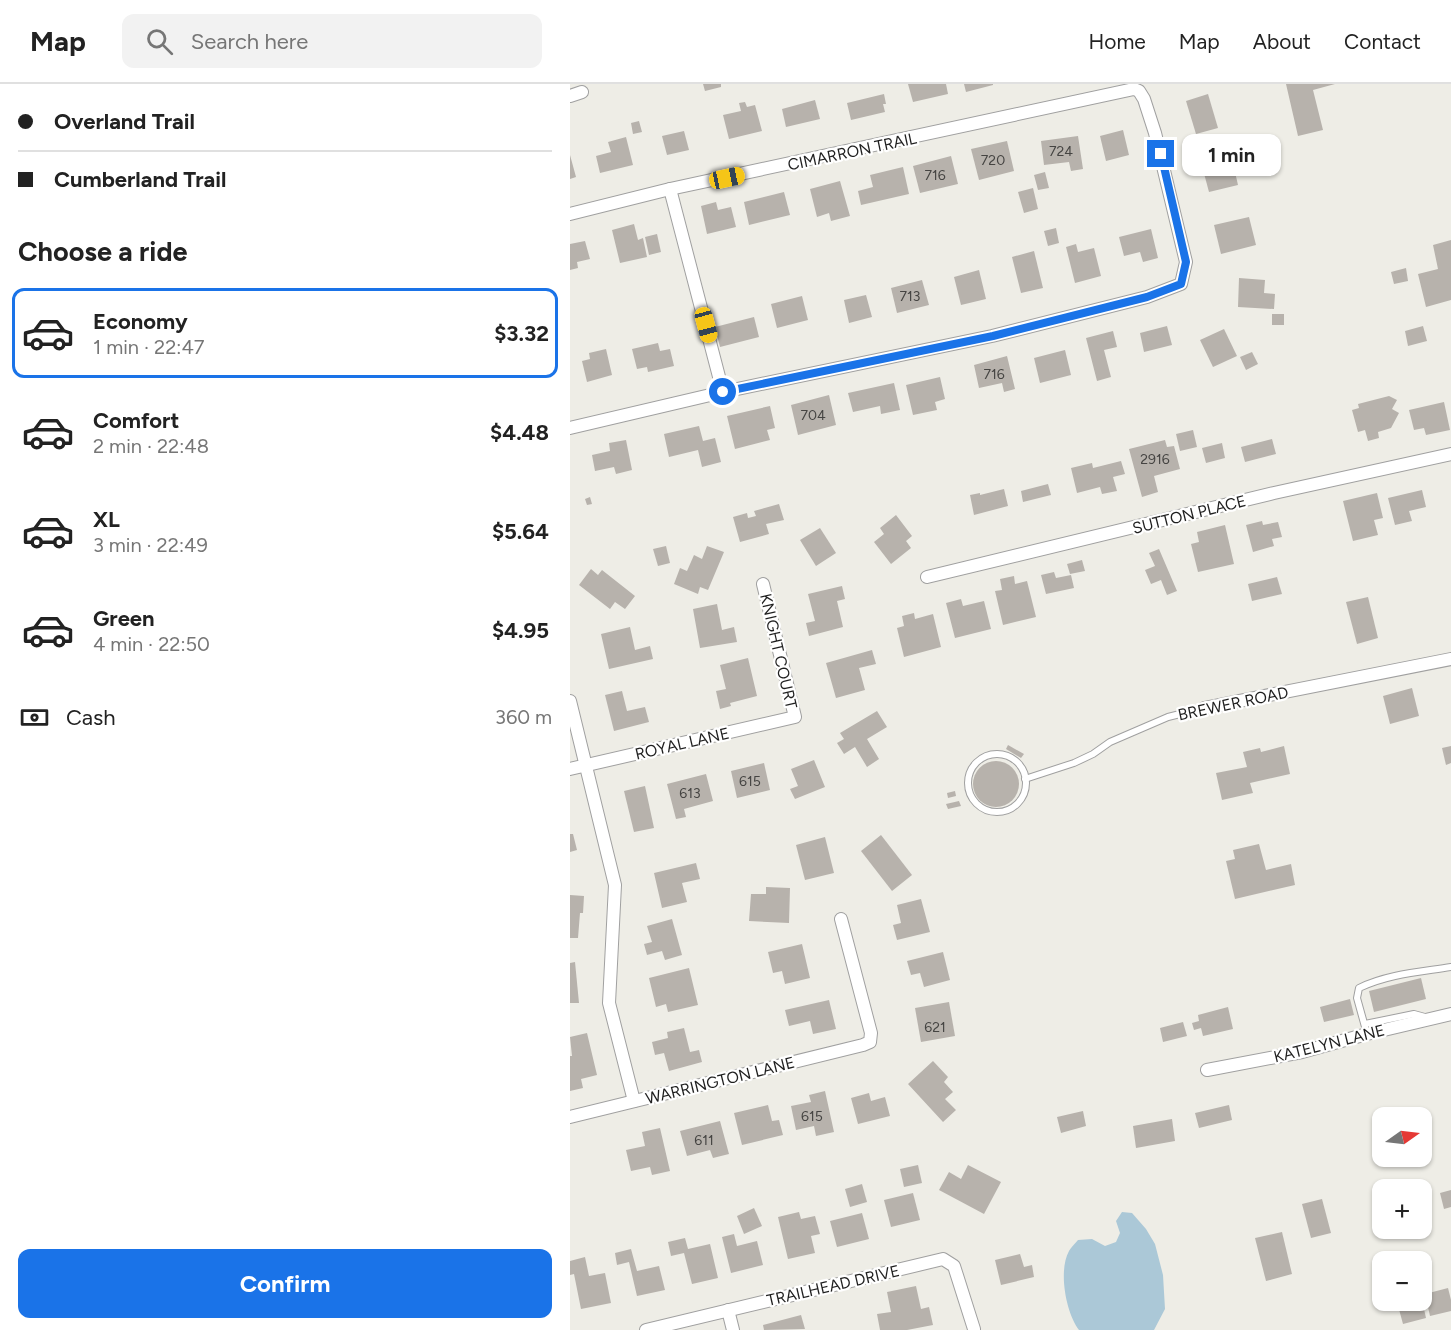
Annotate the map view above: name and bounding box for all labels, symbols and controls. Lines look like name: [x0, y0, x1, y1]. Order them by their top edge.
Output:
search box: [122, 14, 542, 68]
text: Map: [30, 24, 86, 58]
icon: search: [143, 25, 176, 58]
text: Search here: [191, 28, 308, 55]
text: Home: [1089, 29, 1146, 54]
text: Map: [1179, 29, 1220, 54]
text: About: [1253, 29, 1311, 54]
text: Contact: [1344, 29, 1421, 54]
text: Overland Trail: [54, 108, 195, 135]
street label: CIMARRON TRAIL: [786, 128, 919, 174]
callout: 1 min: [1182, 133, 1281, 175]
route end: [1147, 140, 1174, 167]
house number: 724: [1049, 143, 1073, 160]
text: 1 min: [1208, 143, 1255, 167]
house number: 720: [981, 152, 1005, 169]
car: [708, 165, 746, 191]
text: Cumberland Trail: [54, 166, 226, 193]
house number: 716: [924, 167, 946, 184]
text: Choose a ride: [18, 235, 187, 268]
house number: 713: [900, 288, 920, 305]
car: [693, 305, 719, 345]
icon: car: [21, 306, 75, 360]
text: Economy: [93, 308, 188, 335]
text: $3.32: [494, 320, 549, 347]
text: 1 min · 22:47: [93, 335, 205, 359]
house number: 716: [983, 366, 1005, 383]
route start: [709, 378, 736, 405]
icon: car: [21, 405, 75, 459]
text: Comfort: [93, 407, 179, 434]
house number: 704: [800, 407, 826, 424]
text: $4.48: [490, 419, 549, 446]
text: 2 min · 22:48: [93, 434, 209, 458]
house number: 2916: [1140, 451, 1170, 468]
street label: SUTTON PLACE: [1130, 491, 1248, 538]
icon: car: [21, 504, 75, 558]
text: XL: [93, 506, 120, 533]
text: $5.64: [492, 518, 549, 545]
text: 3 min · 22:49: [93, 533, 208, 557]
street label: KNIGHT COURT: [756, 592, 801, 711]
icon: car: [21, 603, 75, 657]
text: Green: [93, 605, 155, 632]
text: $4.95: [492, 617, 549, 644]
text: 4 min · 22:50: [93, 632, 210, 656]
street label: BREWER ROAD: [1176, 683, 1290, 724]
icon: cash: [18, 701, 51, 734]
text: Cash: [66, 704, 116, 731]
text: 360 m: [495, 705, 552, 729]
street label: ROYAL LANE: [633, 723, 731, 764]
house number: 615: [739, 773, 761, 790]
house number: 613: [679, 785, 701, 802]
house number: 621: [924, 1019, 946, 1036]
street label: KATELYN LANE: [1272, 1021, 1387, 1066]
street label: WARRINGTON LANE: [644, 1053, 797, 1108]
north arrow: [1372, 1107, 1432, 1167]
map controls: [1372, 1107, 1432, 1311]
house number: 615: [801, 1108, 823, 1125]
house number: 611: [694, 1132, 714, 1149]
button: +: [1372, 1179, 1432, 1239]
button: Confirm: [18, 1249, 552, 1318]
button: −: [1372, 1251, 1432, 1311]
street label: TRAILHEAD DRIVE: [765, 1261, 901, 1310]

